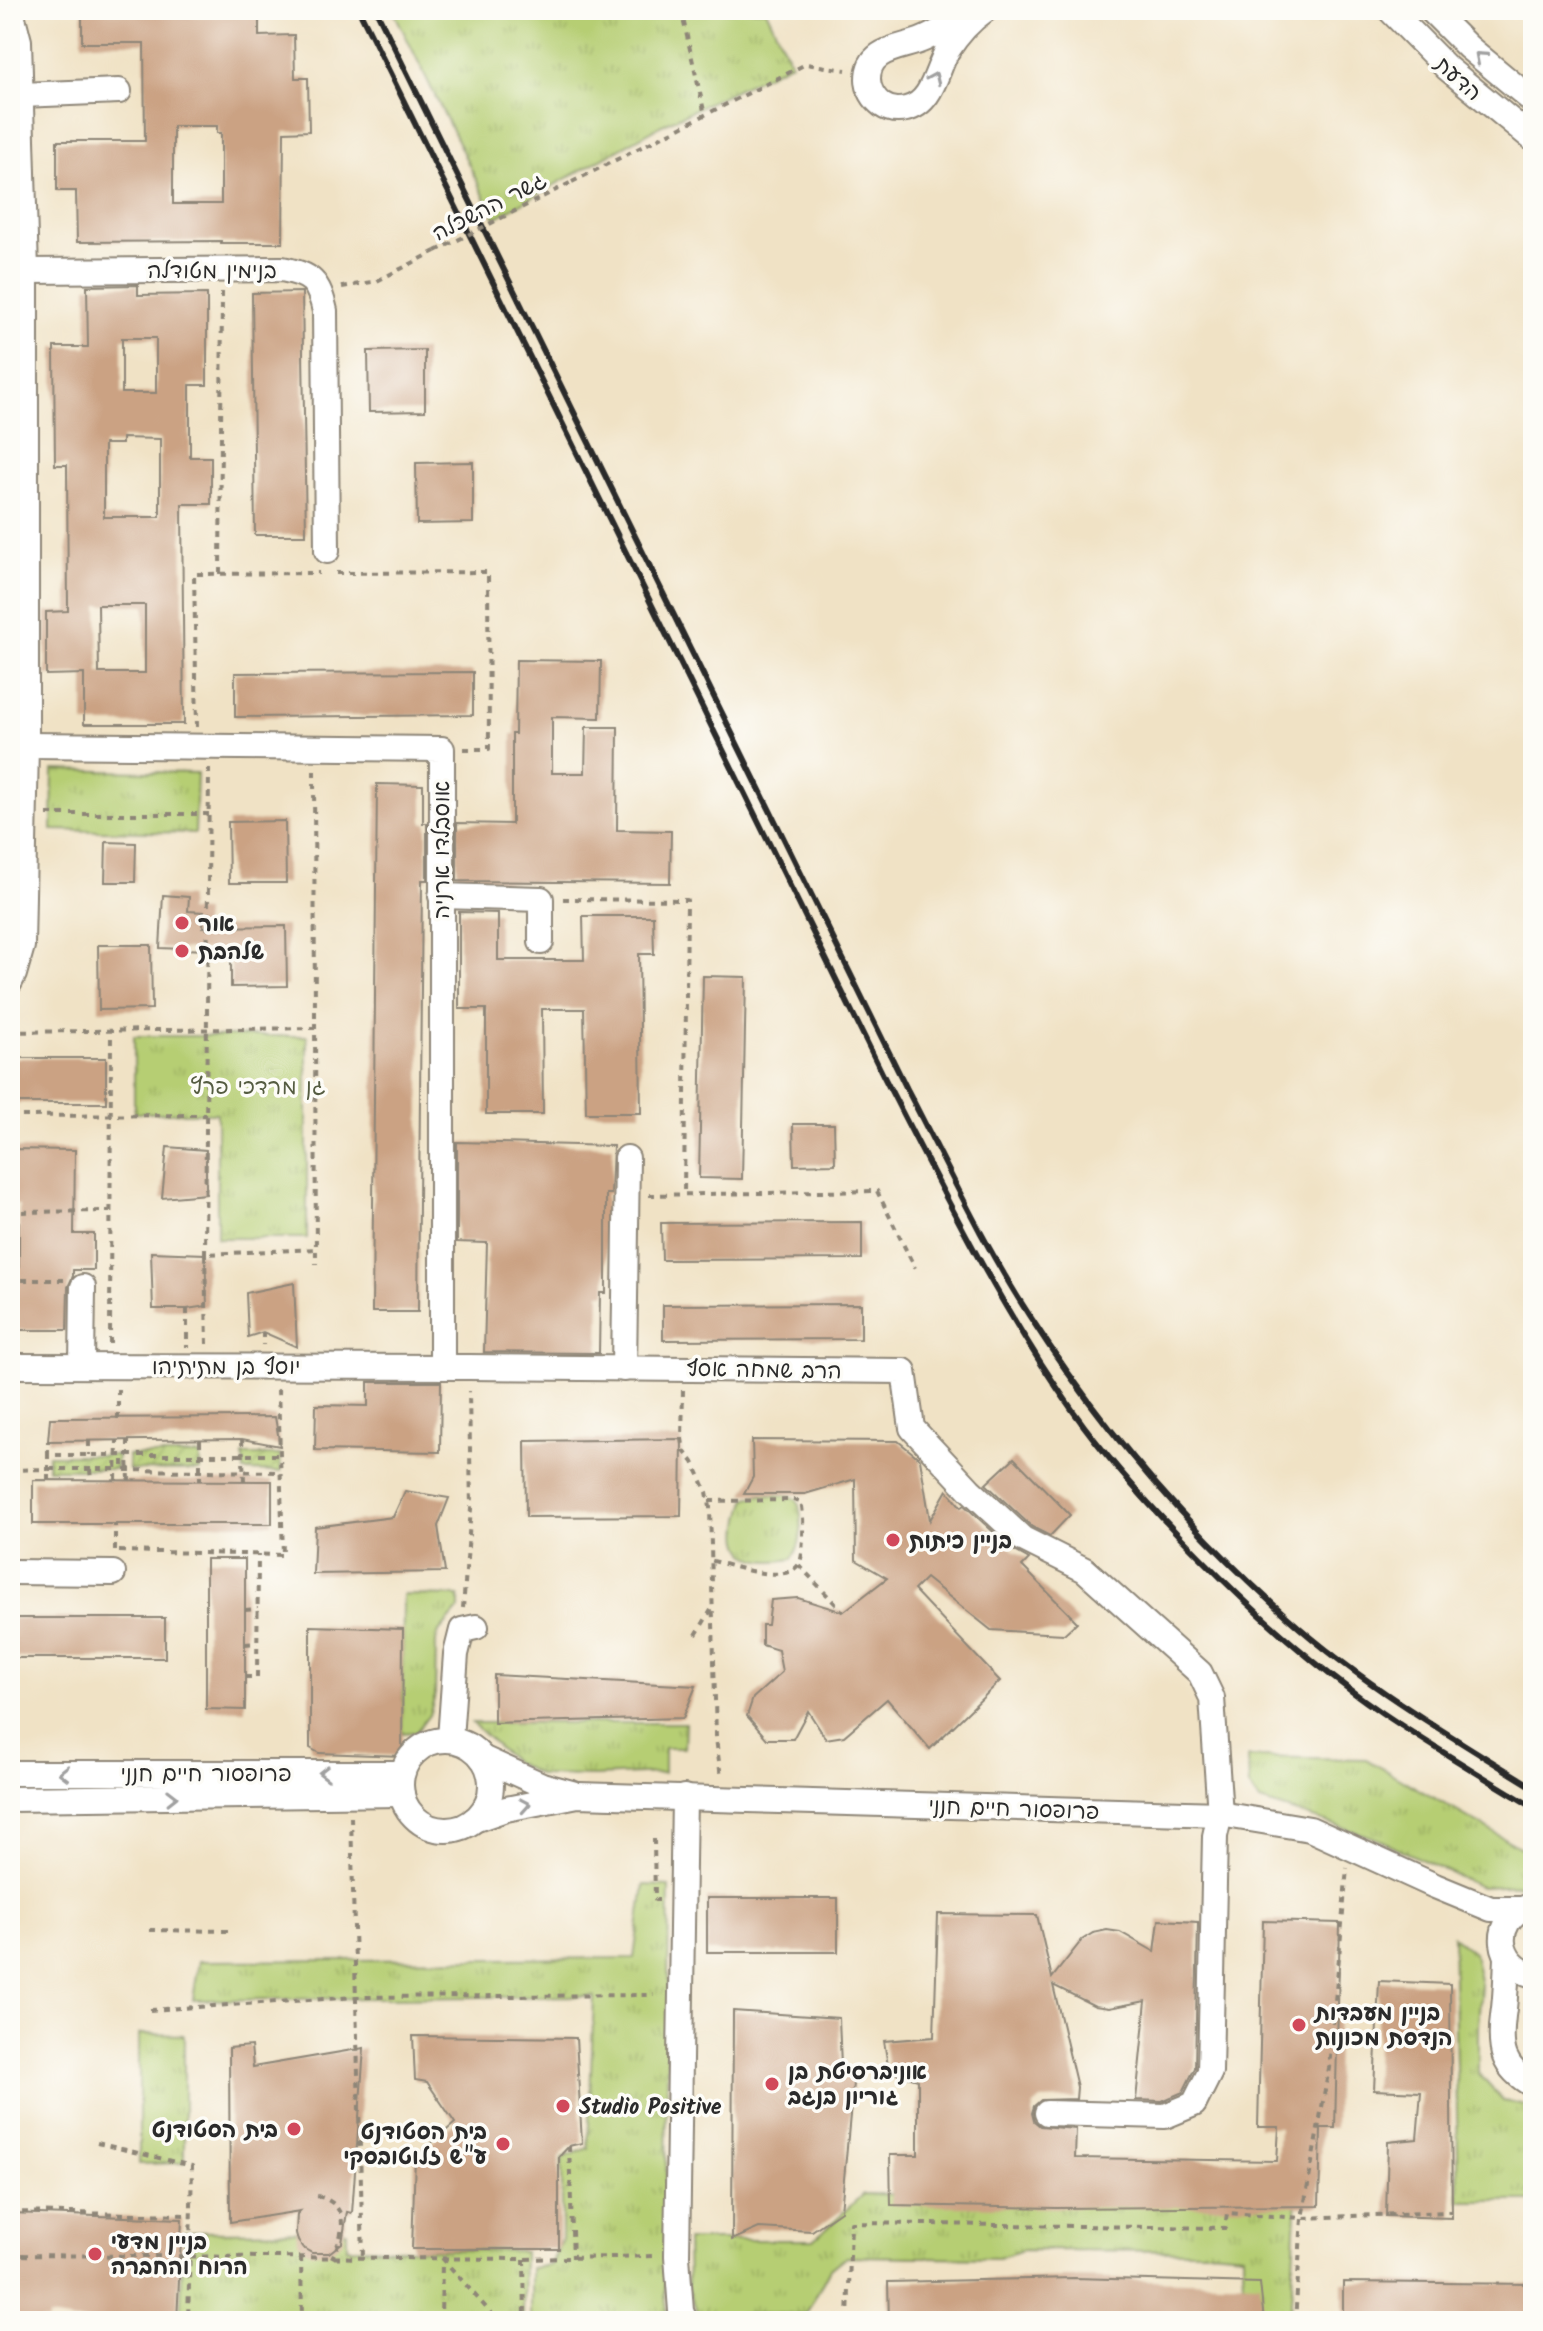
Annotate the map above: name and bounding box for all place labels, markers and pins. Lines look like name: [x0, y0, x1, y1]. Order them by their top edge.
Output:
place label: אור: [198, 908, 235, 943]
marker: אור: [173, 914, 191, 932]
place label: שלהבת: [198, 936, 264, 971]
marker: שלהבת: [173, 942, 191, 960]
place label: בניין כיתות: [909, 1525, 1012, 1560]
marker: בניין כיתות: [884, 1531, 902, 1549]
place label: בניין מעבדות הנדסת מכונות: [1313, 1997, 1453, 2057]
marker: בניין מעבדות הנדסת מכונות: [1290, 2016, 1308, 2034]
place label: אוניברסיטת בן גוריון בנגב: [787, 2056, 927, 2116]
marker: אוניברסיטת בן גוריון בנגב: [763, 2075, 781, 2093]
place label: Studio Positive: [579, 2091, 722, 2126]
marker: Studio Positive: [554, 2097, 572, 2115]
place label: בית הסטודנט: [152, 2114, 278, 2149]
place label: בית הסטודנט ע"ש זלוטובסקי: [343, 2116, 487, 2176]
marker: בית הסטודנט: [285, 2120, 303, 2138]
marker: בית הסטודנט ע"ש זלוטובסקי: [494, 2135, 512, 2153]
place label: בניין מדעי הרוח והחברה: [111, 2226, 248, 2286]
marker: בניין מדעי הרוח והחברה: [86, 2245, 104, 2263]

